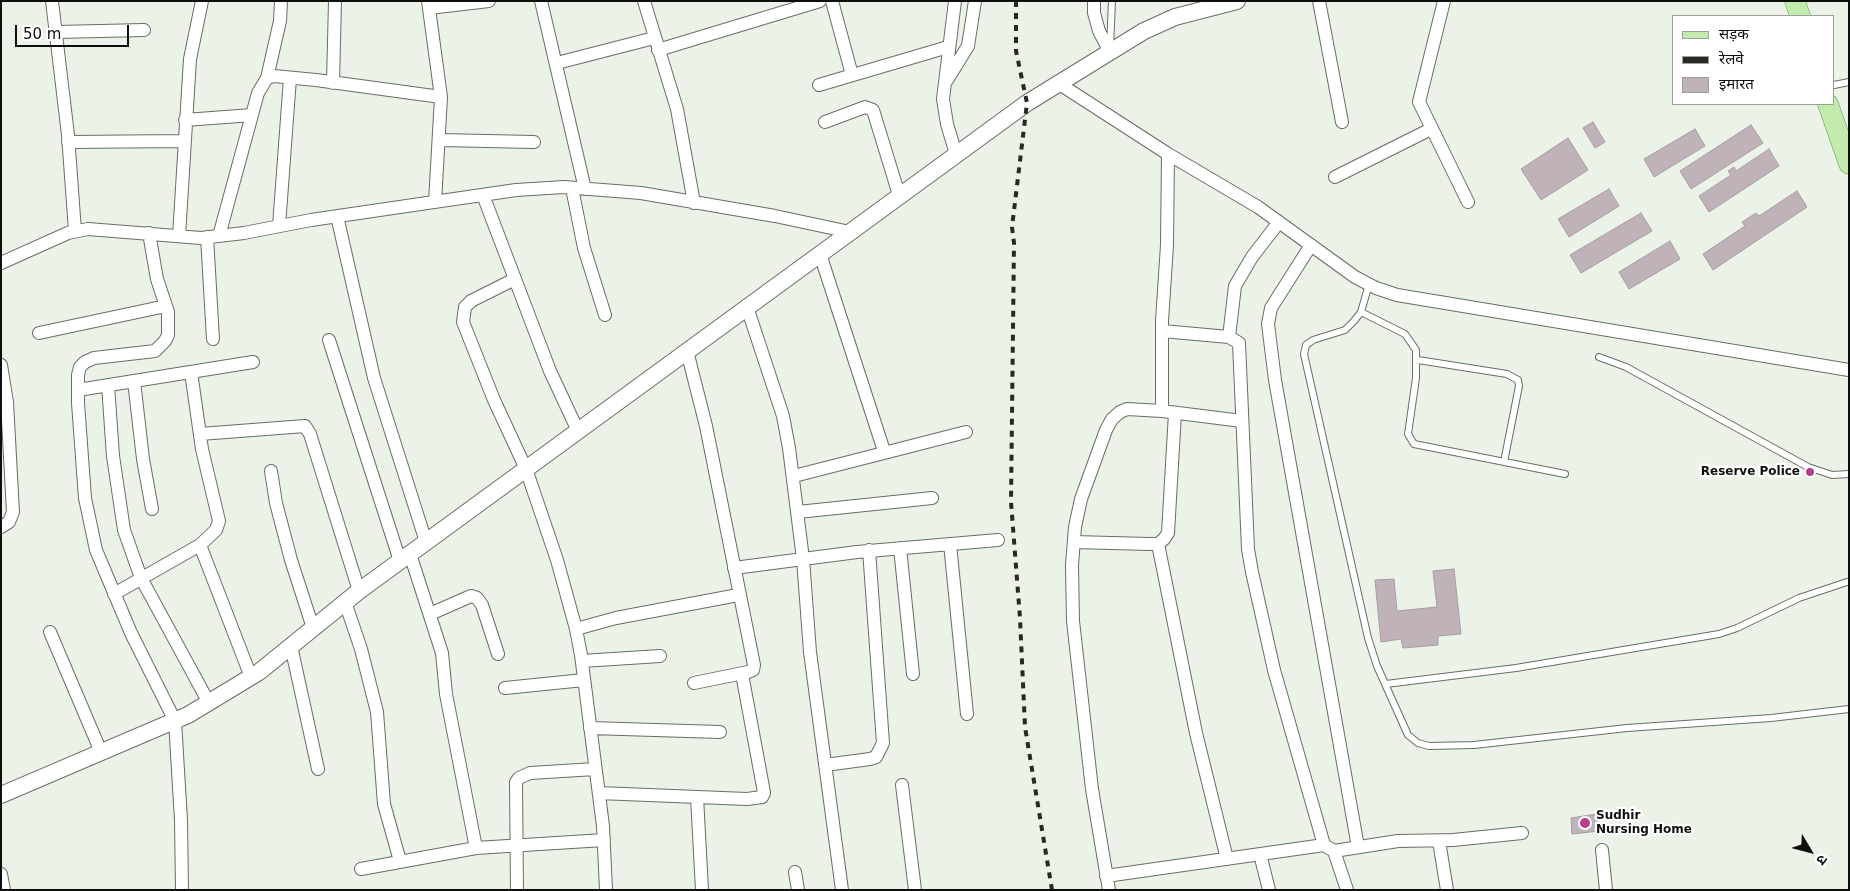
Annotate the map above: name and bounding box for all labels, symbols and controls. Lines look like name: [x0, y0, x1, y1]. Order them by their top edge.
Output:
scale bar: [18, 15, 131, 47]
legend: [1672, 15, 1835, 105]
text: 50 m: [23, 25, 61, 43]
text: सड़क: [1719, 25, 1749, 43]
text: रेलवे: [1719, 50, 1744, 68]
text: इमारत: [1719, 75, 1754, 93]
place label: Reserve Police: [1701, 465, 1800, 479]
marker: Reserve Police: [1804, 466, 1816, 478]
place label: Sudhir Nursing Home: [1596, 809, 1692, 837]
marker: Sudhir Nursing Home: [1578, 816, 1592, 830]
north arrow: [1785, 826, 1835, 876]
text: उ: [1813, 852, 1831, 868]

